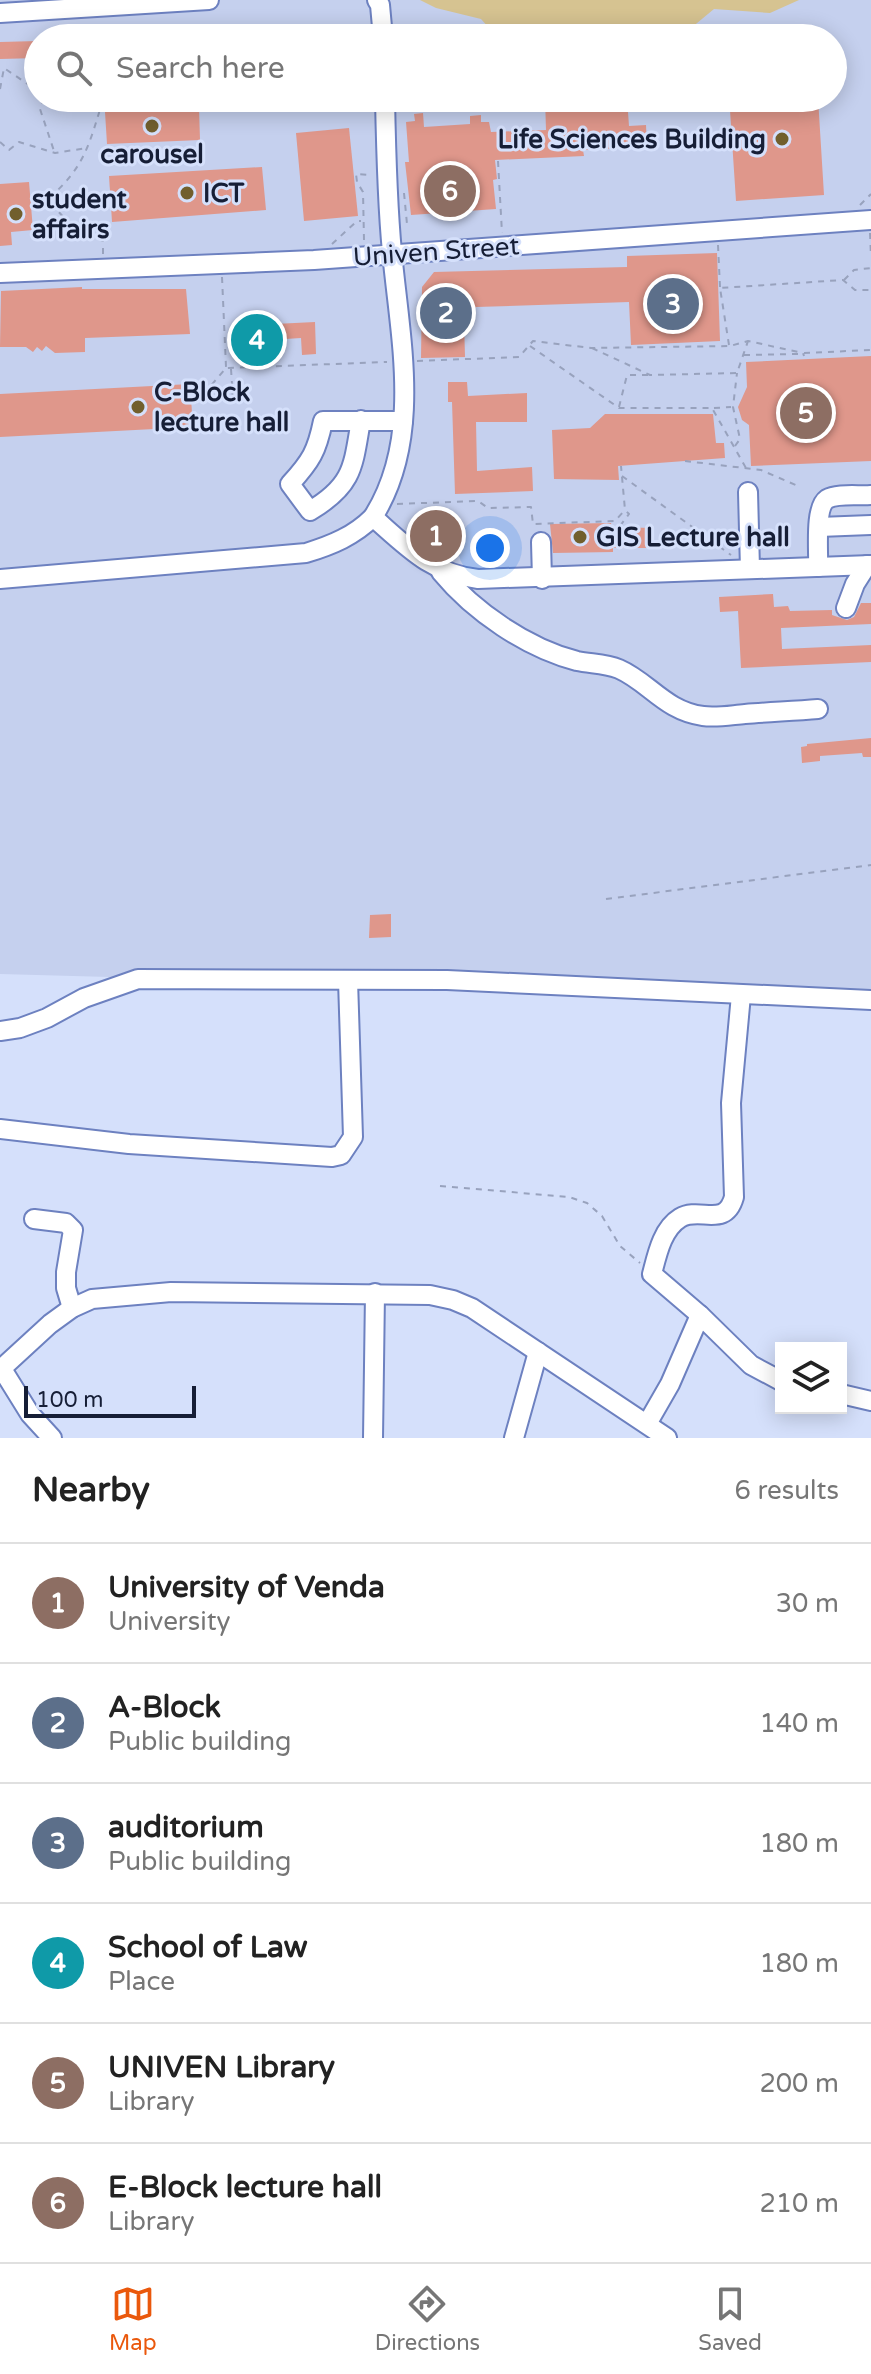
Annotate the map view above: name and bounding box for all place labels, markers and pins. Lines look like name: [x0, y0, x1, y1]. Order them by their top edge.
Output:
marker: carousel: [143, 117, 161, 135]
place label: Life Sciences Building: [498, 124, 766, 155]
marker: Life Sciences Building: [773, 130, 791, 148]
place label: carousel: [100, 139, 204, 170]
pin: 6: [424, 161, 476, 221]
place label: ICT: [203, 178, 244, 209]
place label: student affairs: [32, 184, 127, 245]
marker: ICT: [178, 184, 196, 202]
marker: student affairs: [7, 205, 25, 223]
pin: 3: [647, 274, 699, 334]
pin: 2: [420, 283, 472, 343]
pin: 4: [231, 310, 283, 370]
place label: C-Block lecture hall: [154, 377, 289, 438]
pin: 5: [780, 383, 832, 443]
marker: C-Block lecture hall: [129, 398, 147, 416]
pin: 1: [410, 506, 462, 566]
place label: GIS Lecture hall: [596, 522, 790, 553]
marker: GIS Lecture hall: [571, 528, 589, 546]

